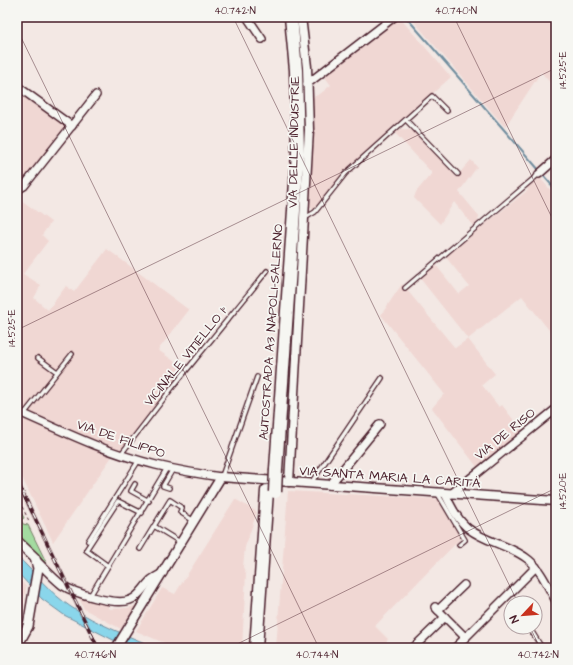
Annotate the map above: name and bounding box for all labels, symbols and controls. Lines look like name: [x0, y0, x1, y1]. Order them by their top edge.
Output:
text: 40.742°N: [214, 4, 256, 18]
text: 40.740°N: [435, 4, 477, 18]
text: 14.525°E: [556, 51, 570, 89]
street label: VIA DELLE INDUSTRIE: [284, 76, 304, 208]
street label: AUTOSTRADA A3 NAPOLI-SALERNO: [254, 223, 288, 441]
street label: VICINALE VITIELLO 1°: [140, 302, 232, 410]
text: 14.525°E: [5, 309, 19, 347]
street label: VIA DE RISO: [471, 404, 539, 464]
street label: VIA DE FILIPPO: [74, 415, 168, 463]
street label: VIA SANTA MARIA LA CARITÀ: [299, 462, 482, 492]
text: 14.520°E: [556, 473, 570, 509]
north arrow: [503, 595, 543, 635]
text: N: [506, 613, 523, 626]
text: 40.746°N: [74, 648, 116, 662]
text: 40.744°N: [296, 648, 338, 662]
text: 40.742°N: [517, 648, 559, 662]

